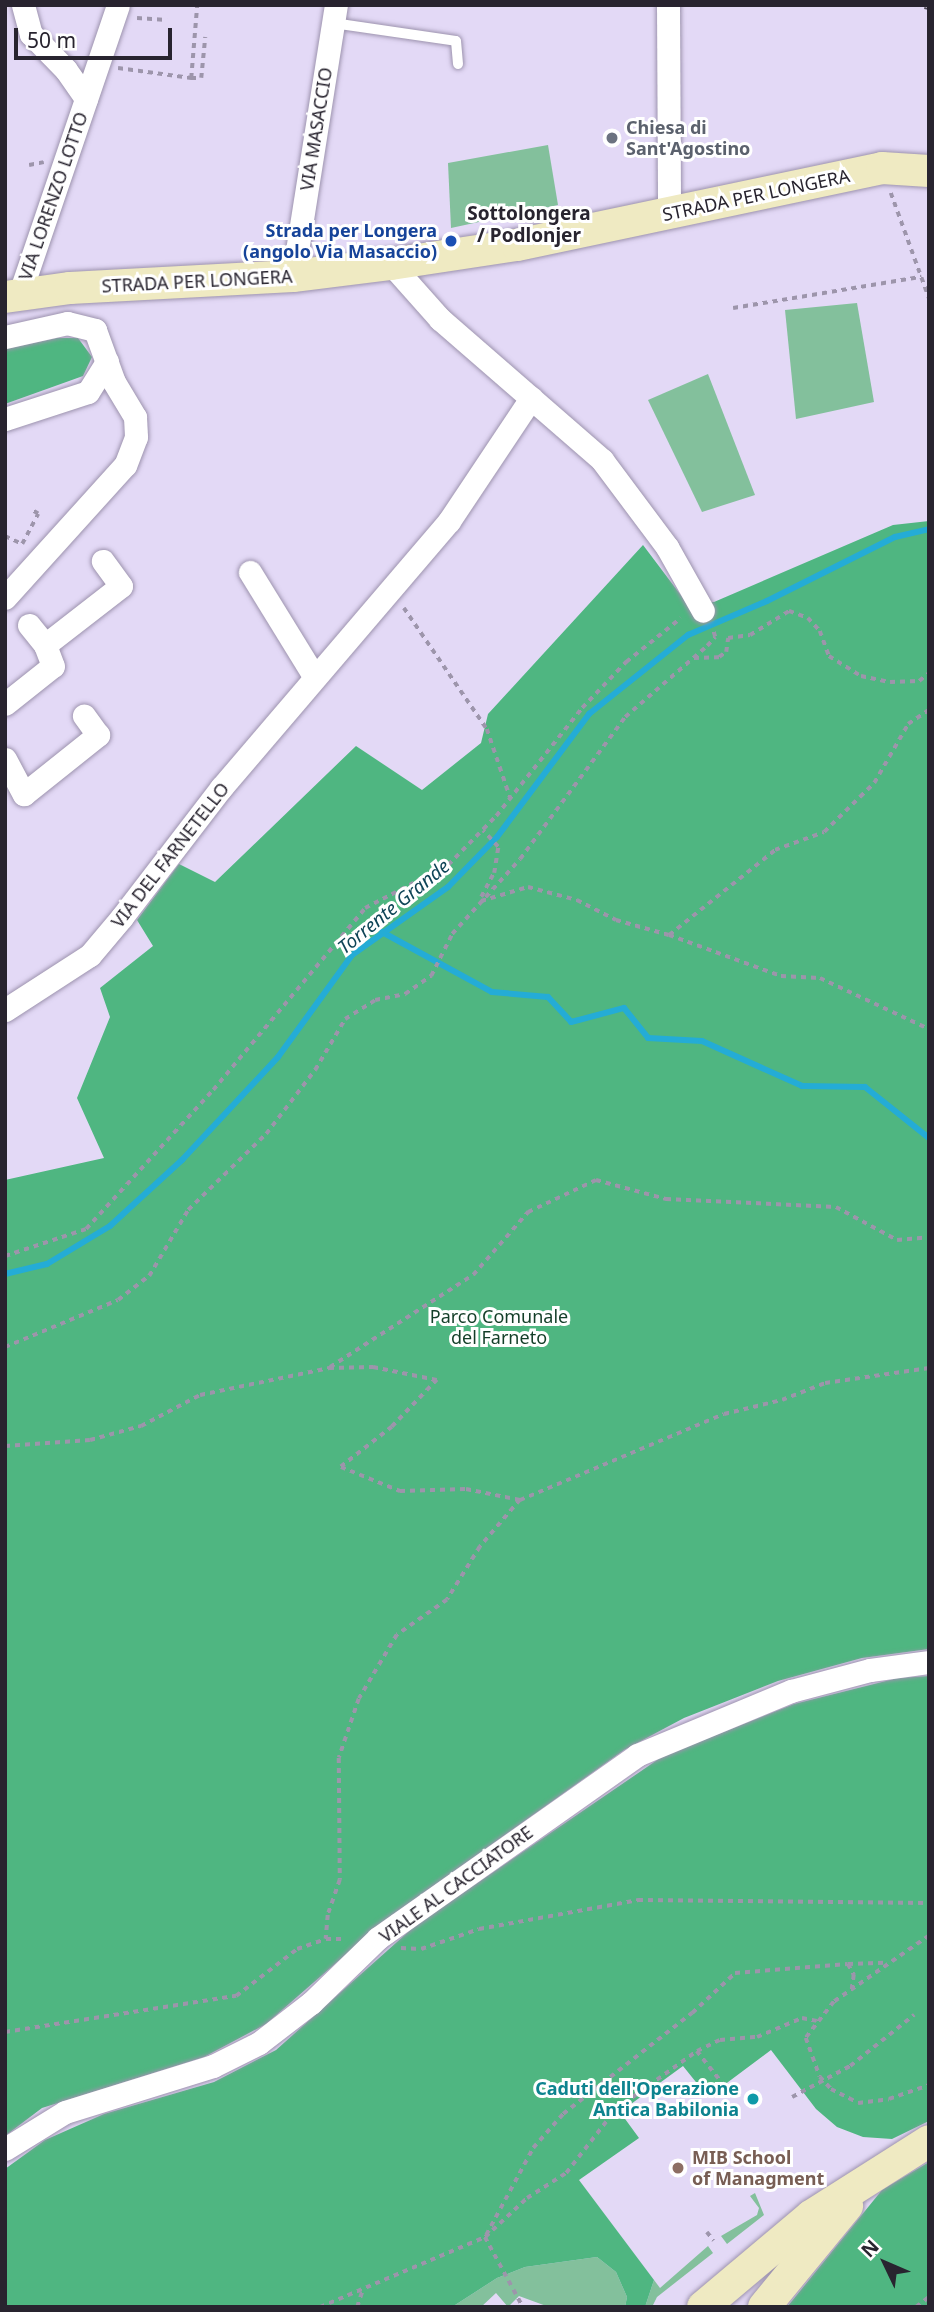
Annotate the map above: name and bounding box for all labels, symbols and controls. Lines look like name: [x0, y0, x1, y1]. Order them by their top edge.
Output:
scale bar: [18, 14, 175, 58]
text: 50 m: [27, 26, 76, 54]
street label: VIA MASACCIO: [296, 66, 336, 192]
street label: VIA LORENZO LOTTO: [14, 109, 92, 283]
place label: Chiesa di Sant'Agostino: [626, 117, 750, 160]
marker: Chiesa di Sant'Agostino: [604, 130, 620, 146]
street label: STRADA PER LONGERA: [660, 165, 852, 225]
district label: Sottolongera / Podlonjer: [467, 203, 591, 247]
place label: Strada per Longera (angolo Via Masaccio): [243, 220, 437, 262]
marker: Strada per Longera (angolo Via Masaccio): [443, 233, 459, 249]
street label: STRADA PER LONGERA: [101, 265, 293, 297]
street label: VIA DEL FARNETELLO: [107, 778, 233, 932]
water label: Torrente Grande: [334, 855, 454, 959]
park label: Parco Comunale del Farneto: [430, 1306, 568, 1348]
street label: VIALE AL CACCIATORE: [375, 1821, 537, 1947]
place label: Caduti dell'Operazione Antica Babilonia: [535, 2078, 739, 2120]
marker: Caduti dell'Operazione Antica Babilonia: [745, 2091, 761, 2107]
place label: MIB School of Managment: [692, 2147, 824, 2190]
marker: MIB School of Managment: [670, 2160, 686, 2176]
north arrow: [850, 2228, 920, 2298]
text: N: [855, 2234, 885, 2263]

